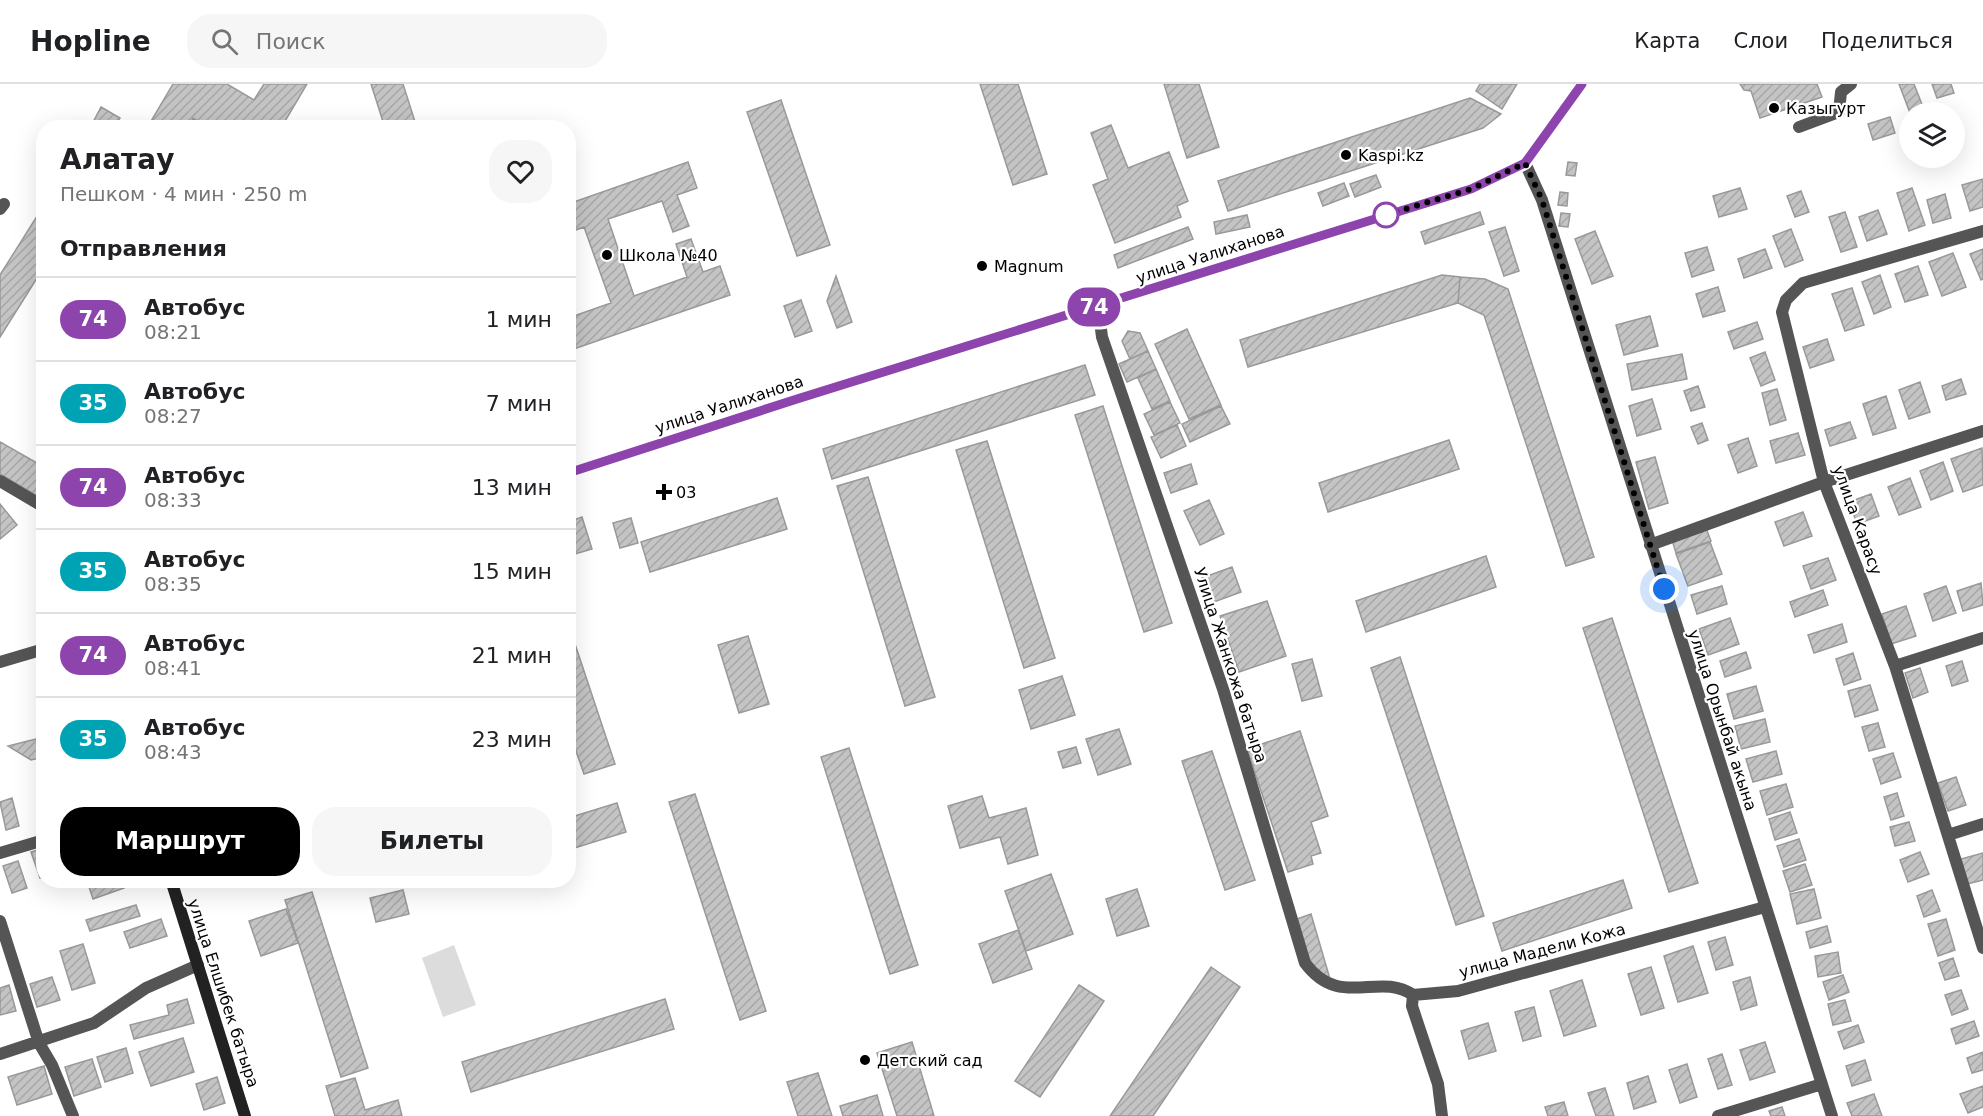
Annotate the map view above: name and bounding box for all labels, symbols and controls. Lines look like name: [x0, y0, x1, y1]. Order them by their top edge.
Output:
search box: [187, 14, 607, 68]
text: Hopline: [30, 25, 151, 58]
icon: search: [208, 25, 241, 58]
text: Поиск: [256, 29, 326, 54]
text: Карта: [1634, 29, 1700, 53]
text: Слои: [1733, 29, 1788, 53]
text: Поделиться: [1821, 29, 1953, 53]
place label: Казыгурт: [1786, 99, 1866, 118]
marker: Казыгурт: [1767, 101, 1781, 115]
map controls: [1899, 102, 1965, 168]
button: layers: [1899, 102, 1965, 168]
button: heart: [489, 140, 552, 203]
text: Алатау: [60, 143, 174, 176]
place label: Kaspi.kz: [1358, 146, 1424, 165]
marker: Kaspi.kz: [1339, 148, 1353, 162]
text: Пешком · 4 мин · 250 m: [60, 182, 307, 206]
unlabelled marker: [1373, 202, 1399, 228]
street label: улица Уалиханова: [1134, 222, 1287, 287]
text: Отправления: [60, 236, 227, 261]
place label: Школа №40: [619, 246, 718, 265]
marker: Школа №40: [600, 248, 614, 262]
place label: Magnum: [994, 257, 1064, 276]
marker: Magnum: [975, 259, 989, 273]
line badge: 74: [1067, 288, 1121, 326]
text: Автобус: [144, 295, 246, 320]
text: 74: [1079, 295, 1109, 319]
text: 74: [78, 307, 108, 331]
text: 1 мин: [486, 307, 552, 332]
text: 08:21: [144, 320, 202, 344]
street label: улица Уалиханова: [653, 372, 806, 437]
text: Автобус: [144, 379, 246, 404]
text: 35: [78, 391, 108, 415]
text: 7 мин: [486, 391, 552, 416]
text: 08:27: [144, 404, 202, 428]
text: Автобус: [144, 463, 246, 488]
street label: улица Карасу: [1829, 463, 1886, 578]
text: 74: [78, 475, 108, 499]
text: 13 мин: [472, 475, 552, 500]
place label: 03: [676, 483, 696, 502]
marker: 03: [657, 485, 671, 499]
text: 08:33: [144, 488, 202, 512]
text: Автобус: [144, 547, 246, 572]
text: 35: [78, 559, 108, 583]
text: 15 мин: [472, 559, 552, 584]
street label: Улица Жанкожа батыра: [1190, 565, 1271, 765]
text: 08:35: [144, 572, 202, 596]
your location: [1649, 574, 1679, 604]
street label: улица Орынбай акына: [1684, 627, 1761, 813]
text: Автобус: [144, 631, 246, 656]
text: 74: [78, 643, 108, 667]
text: 21 мин: [472, 643, 552, 668]
text: 08:41: [144, 656, 202, 680]
text: Автобус: [144, 715, 246, 740]
text: 35: [78, 727, 108, 751]
text: 23 мин: [472, 727, 552, 752]
text: 08:43: [144, 740, 202, 764]
button: Маршрут: [60, 807, 300, 876]
button: Билеты: [312, 807, 552, 876]
street label: улица Елшибек батыра: [184, 896, 263, 1090]
street label: улица Мадели Кожа: [1457, 919, 1627, 982]
place label: Детский сад: [877, 1051, 983, 1070]
marker: Детский сад: [858, 1053, 872, 1067]

